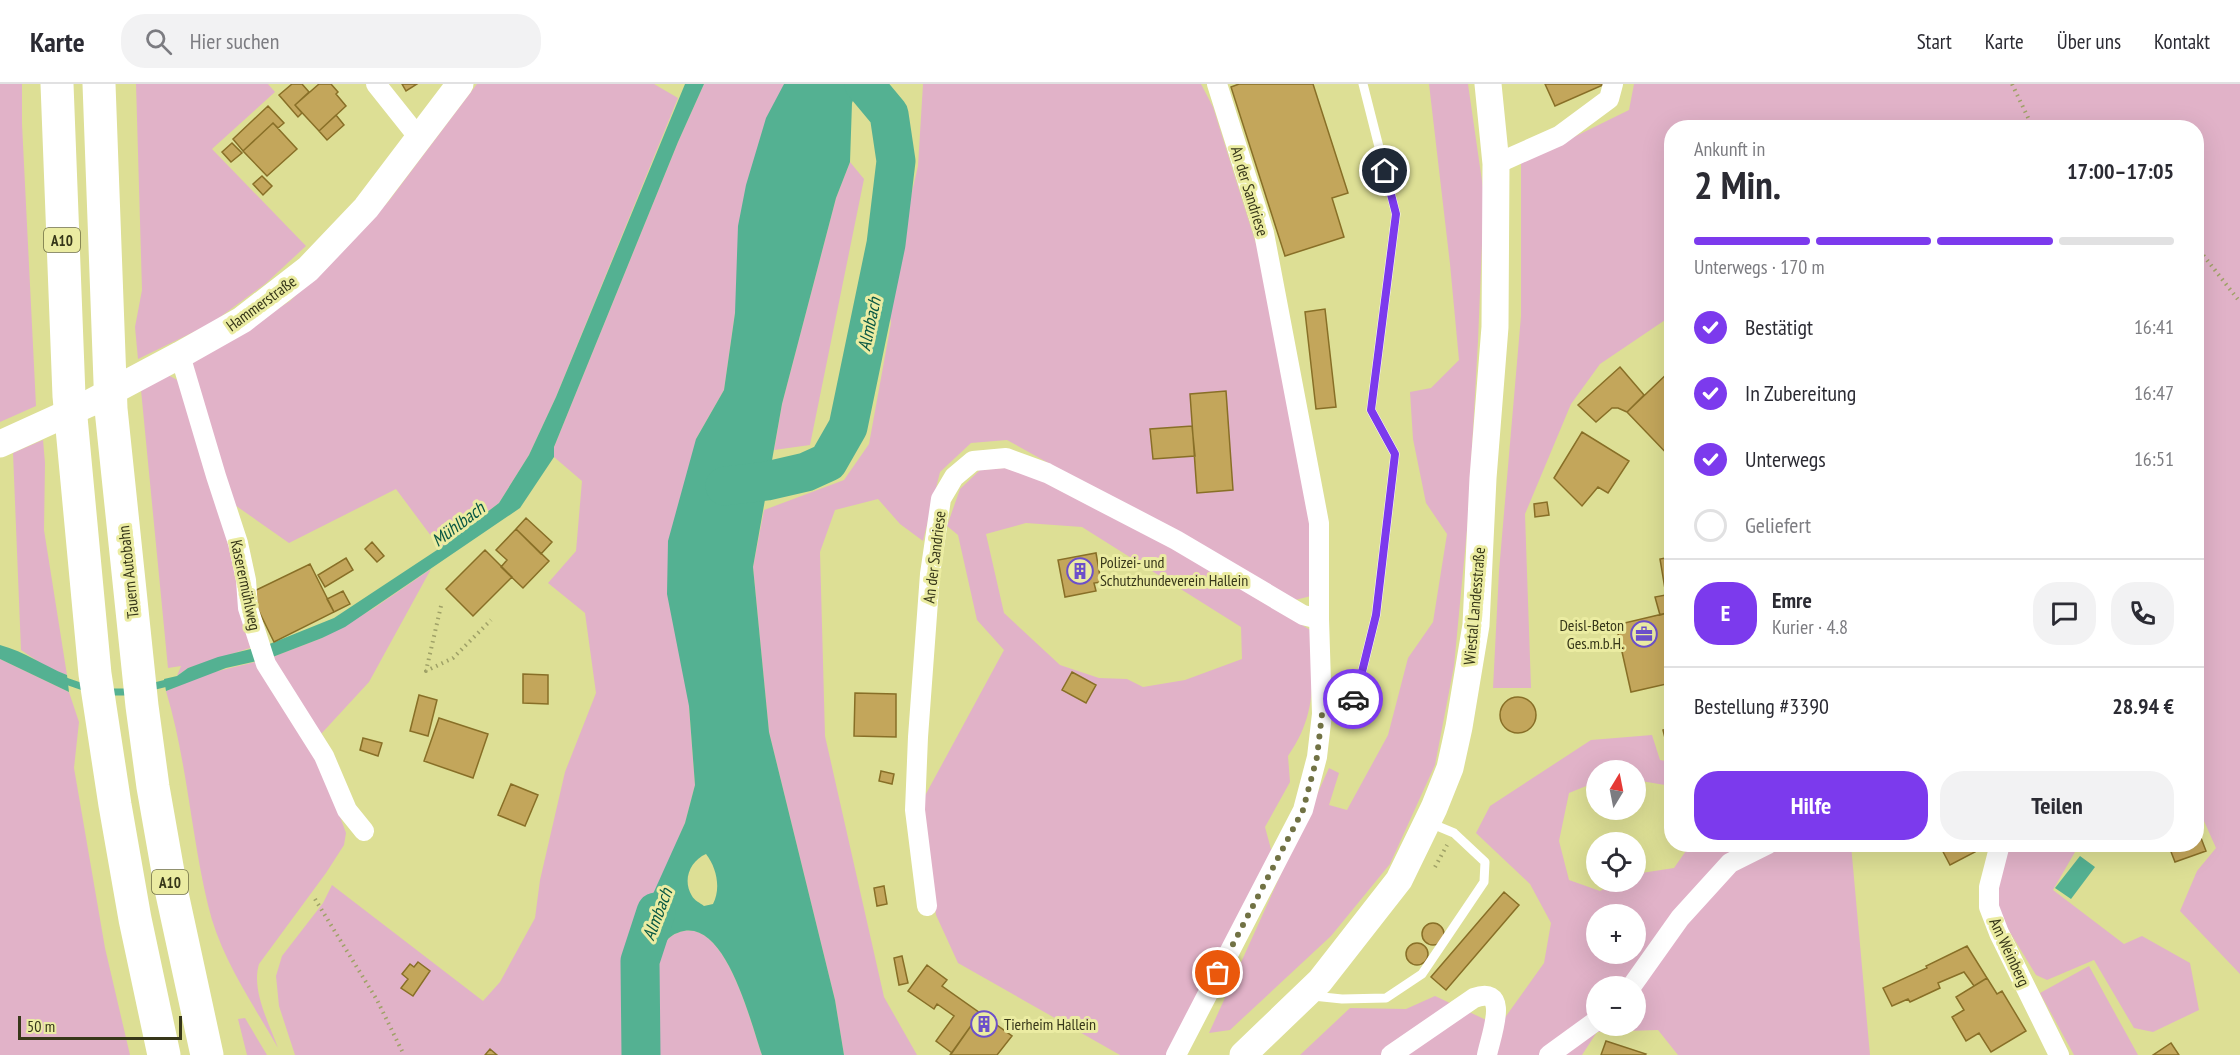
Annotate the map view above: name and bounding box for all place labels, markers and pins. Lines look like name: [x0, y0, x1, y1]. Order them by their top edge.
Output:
pin: [1359, 145, 1410, 196]
place label: Polizei- und Schutzhundeverein Hallein: [1100, 552, 1248, 590]
building icon: Polizei- und Schutzhundeverein Hallein: [1065, 556, 1095, 586]
place label: Deisl-Beton Ges.m.b.H.: [1559, 615, 1624, 653]
office icon: Deisl-Beton Ges.m.b.H.: [1629, 619, 1659, 649]
pin: [1192, 947, 1243, 998]
building icon: Tierheim Hallein: [969, 1009, 999, 1039]
place label: Tierheim Hallein: [1004, 1014, 1096, 1034]

